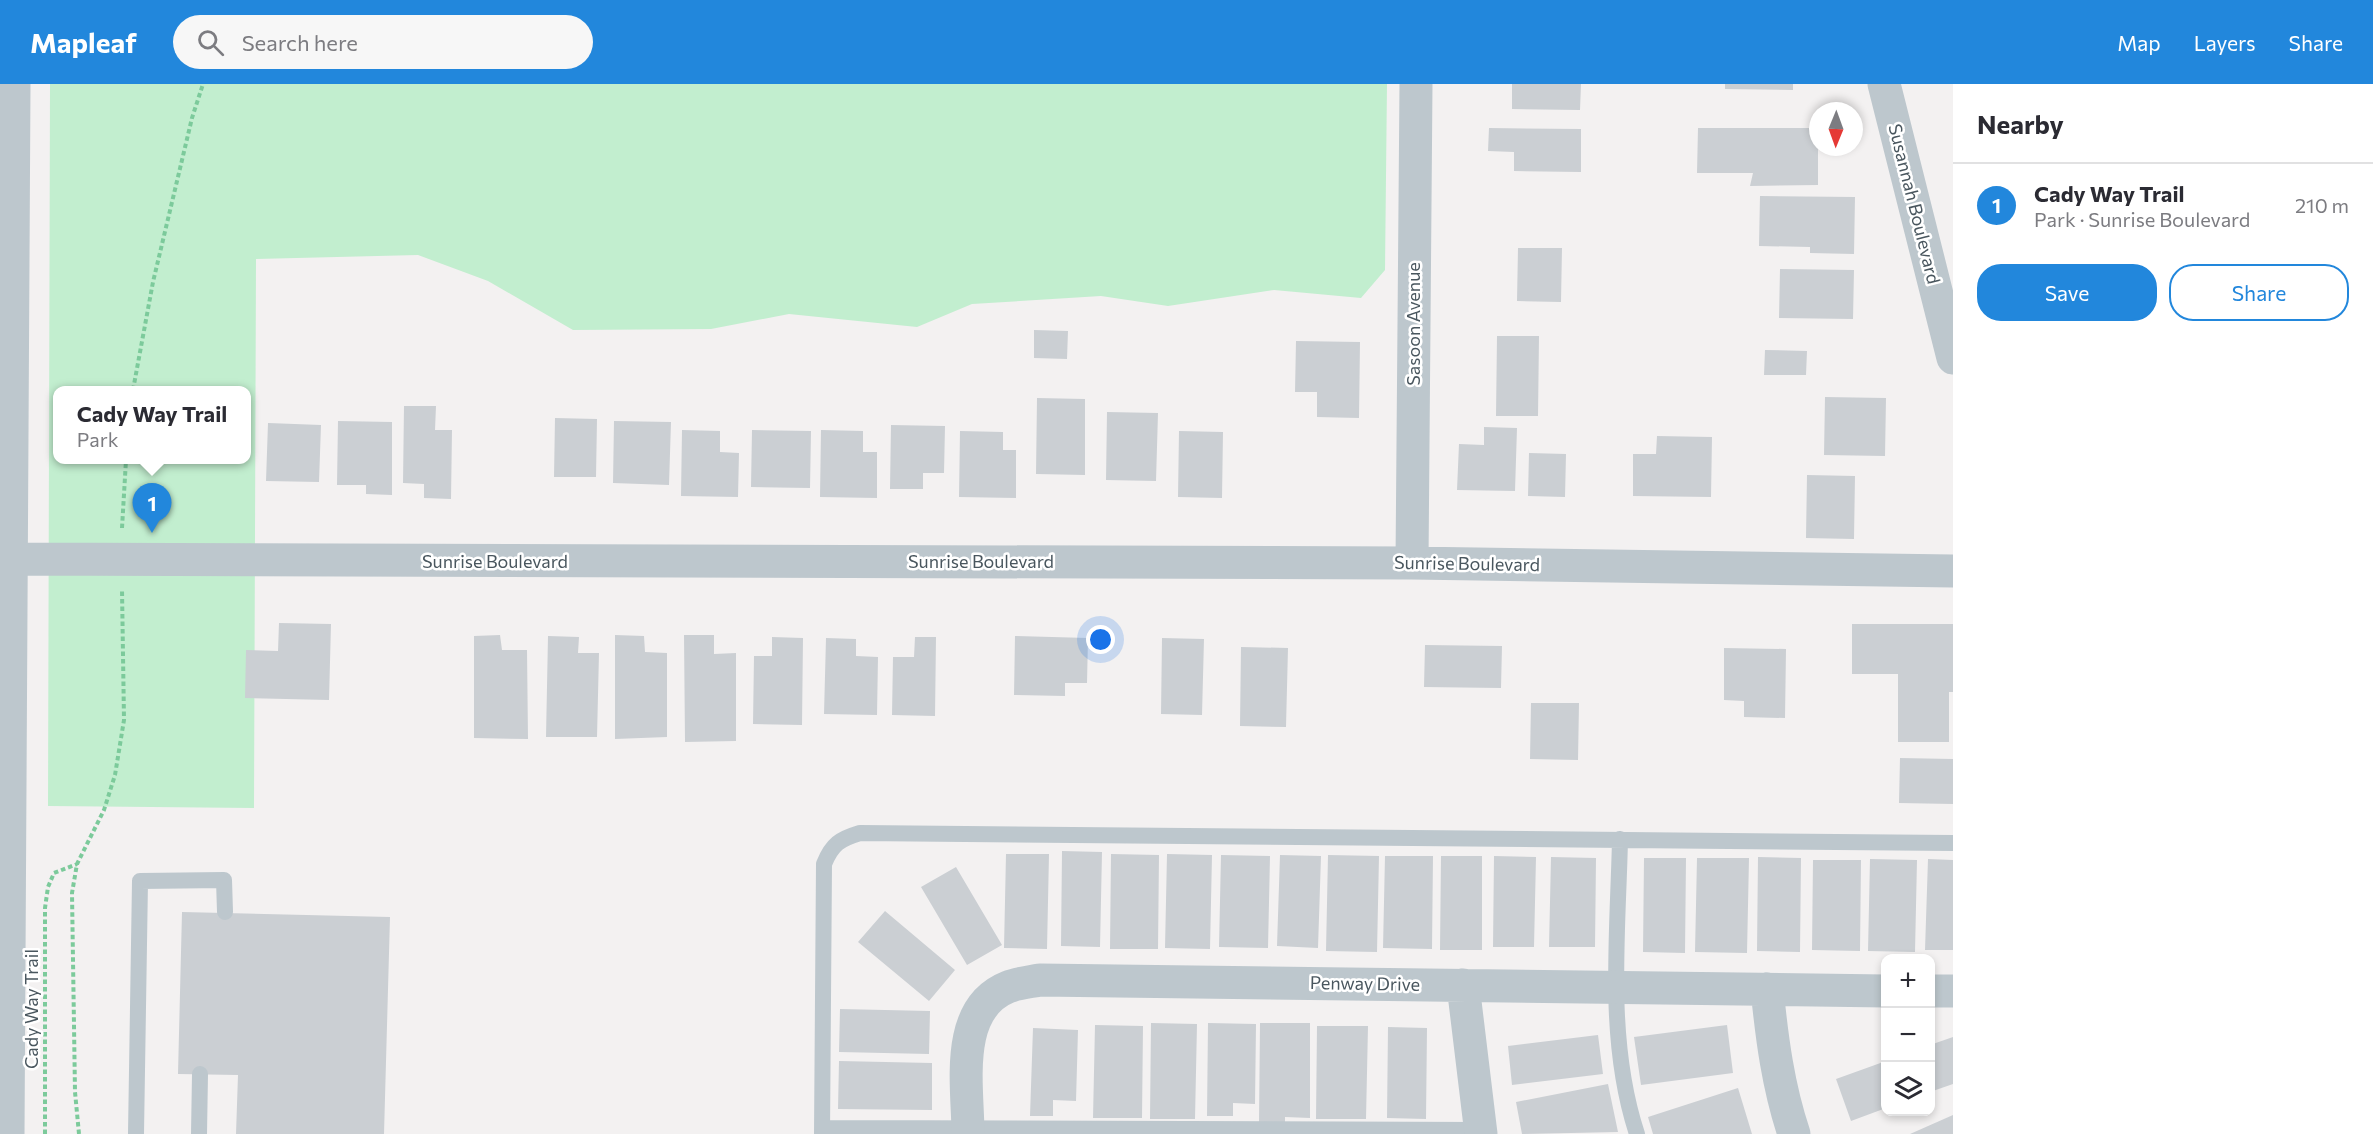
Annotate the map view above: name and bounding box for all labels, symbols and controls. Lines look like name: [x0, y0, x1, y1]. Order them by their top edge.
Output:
search box: [173, 15, 593, 69]
text: Mapleaf: [30, 25, 137, 59]
icon: search: [194, 26, 227, 59]
text: Search here: [242, 29, 358, 56]
text: Map: [2117, 30, 2161, 55]
text: Layers: [2194, 30, 2256, 55]
text: Share: [2289, 30, 2343, 55]
north arrow: [1809, 102, 1863, 156]
text: Nearby: [1977, 108, 2064, 139]
street label: Susannah Boulevard: [1884, 122, 1945, 286]
text: Cady Way Trail: [2034, 180, 2185, 207]
text: 1: [1992, 193, 2001, 217]
text: 210 m: [2295, 193, 2349, 217]
text: Park · Sunrise Boulevard: [2034, 207, 2250, 231]
street label: Sasoon Avenue: [1402, 262, 1424, 386]
button: Save: [1977, 264, 2157, 321]
button: Share: [2169, 264, 2349, 321]
popup: [53, 386, 251, 464]
text: Cady Way Trail: [77, 400, 227, 427]
text: Park: [77, 427, 119, 451]
pin: 1: [132, 484, 172, 533]
street label: Sunrise Boulevard: [422, 550, 568, 572]
street label: Sunrise Boulevard: [908, 550, 1054, 572]
street label: Sunrise Boulevard: [1394, 551, 1540, 575]
your location: [1086, 625, 1115, 654]
street label: Cady Way Trail: [20, 949, 42, 1069]
map controls: [1881, 954, 1935, 1116]
button: +: [1881, 954, 1935, 1008]
street label: Penway Drive: [1310, 971, 1420, 995]
button: −: [1881, 1008, 1935, 1062]
button: layers: [1881, 1062, 1935, 1116]

